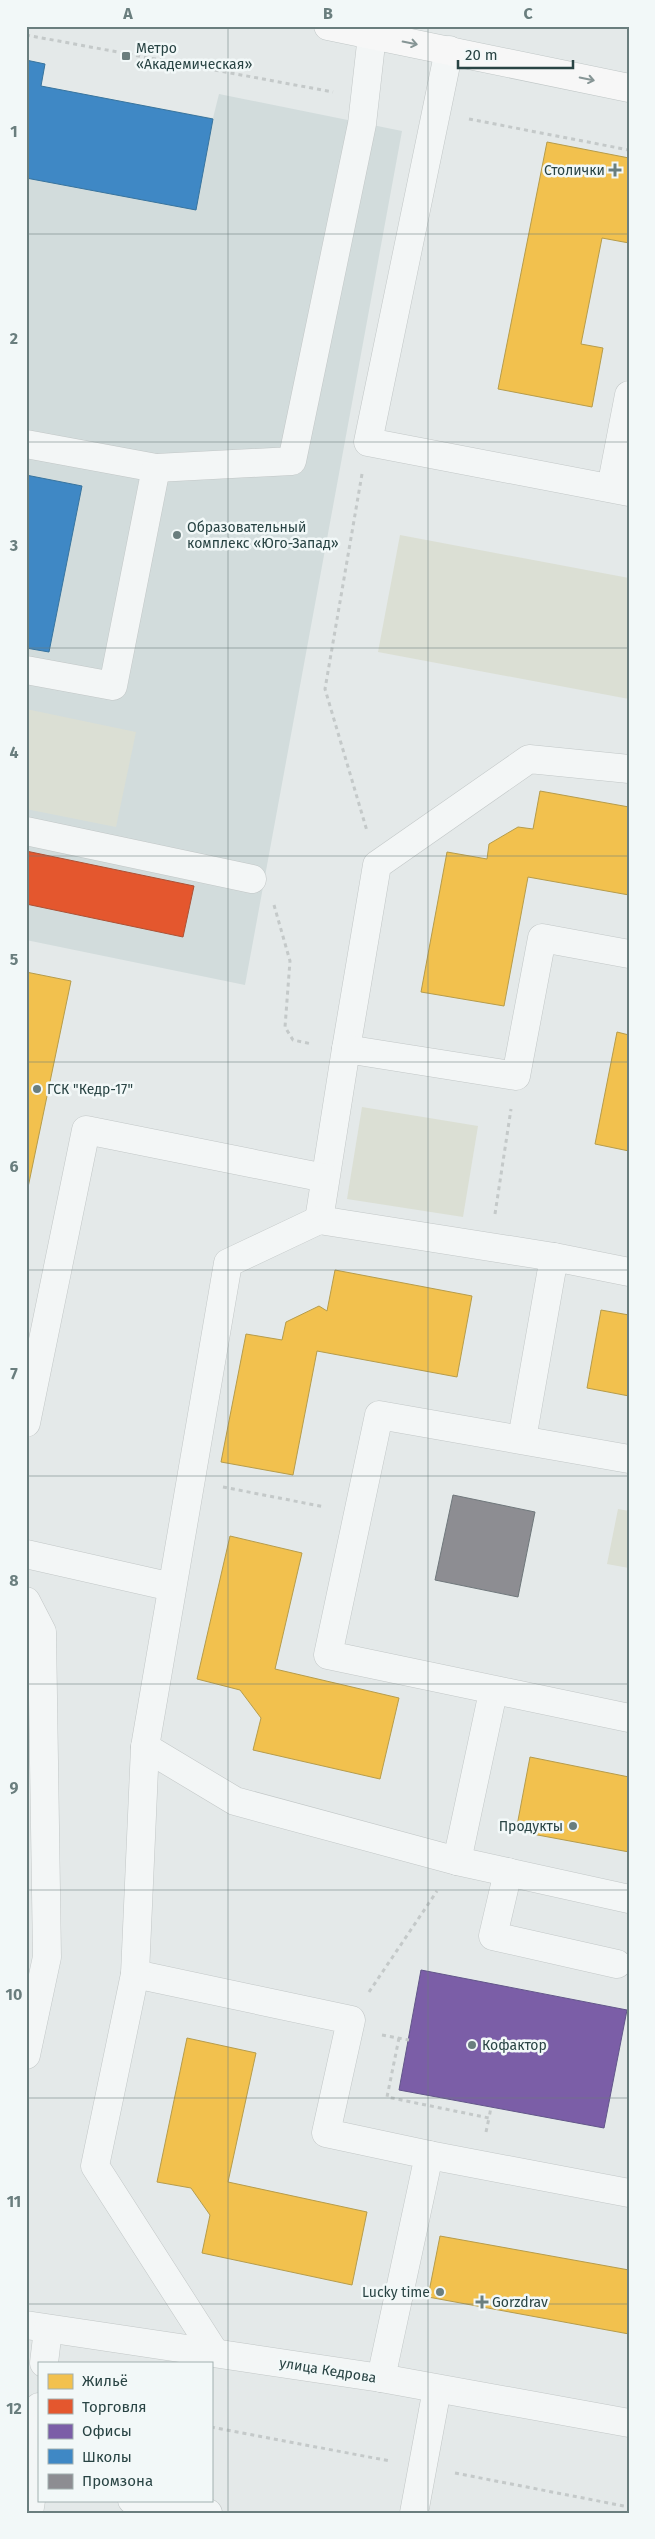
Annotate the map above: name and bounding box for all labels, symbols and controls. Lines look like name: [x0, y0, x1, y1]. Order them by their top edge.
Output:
text: A: [122, 4, 133, 23]
text: B: [323, 4, 333, 23]
text: C: [523, 4, 533, 23]
one-way arrow: [402, 38, 418, 48]
scale bar: [458, 38, 572, 70]
place label: Метро «Академическая»: [136, 40, 252, 73]
text: 20 m: [465, 46, 498, 64]
marker: Метро «Академическая»: [120, 50, 132, 62]
one-way arrow: [578, 75, 594, 84]
text: 1: [10, 122, 18, 141]
place label: Столички: [544, 162, 605, 179]
marker: Столички: [609, 164, 621, 176]
text: 2: [10, 329, 18, 348]
place label: Образовательный комплекс «Юго-Запад»: [187, 519, 339, 552]
marker: Образовательный комплекс «Юго-Запад»: [171, 529, 183, 541]
text: 3: [9, 536, 18, 555]
text: 4: [9, 743, 19, 762]
text: 5: [10, 950, 19, 969]
place label: ГСК "Кедр-17": [47, 1081, 133, 1098]
marker: ГСК "Кедр-17": [31, 1083, 43, 1095]
text: 6: [9, 1157, 19, 1176]
text: 7: [10, 1364, 18, 1383]
text: 8: [9, 1571, 19, 1590]
text: 9: [10, 1778, 19, 1797]
place label: Продукты: [499, 1818, 563, 1835]
marker: Продукты: [567, 1820, 579, 1832]
text: 10: [6, 1985, 22, 2004]
place label: Кофактор: [482, 2037, 547, 2054]
marker: Кофактор: [466, 2039, 478, 2051]
text: 11: [7, 2192, 21, 2211]
place label: Lucky time: [362, 2284, 430, 2301]
marker: Lucky time: [434, 2286, 446, 2298]
place label: Gorzdrav: [492, 2294, 548, 2311]
marker: Gorzdrav: [476, 2296, 488, 2308]
street label: улица Кедрова: [278, 2354, 378, 2387]
legend: [38, 2362, 212, 2502]
text: Жильё: [82, 2372, 128, 2390]
text: Торговля: [82, 2398, 147, 2416]
text: 12: [6, 2399, 22, 2418]
text: Офисы: [82, 2422, 132, 2440]
text: Школы: [82, 2448, 132, 2466]
text: Промзона: [82, 2472, 153, 2490]

